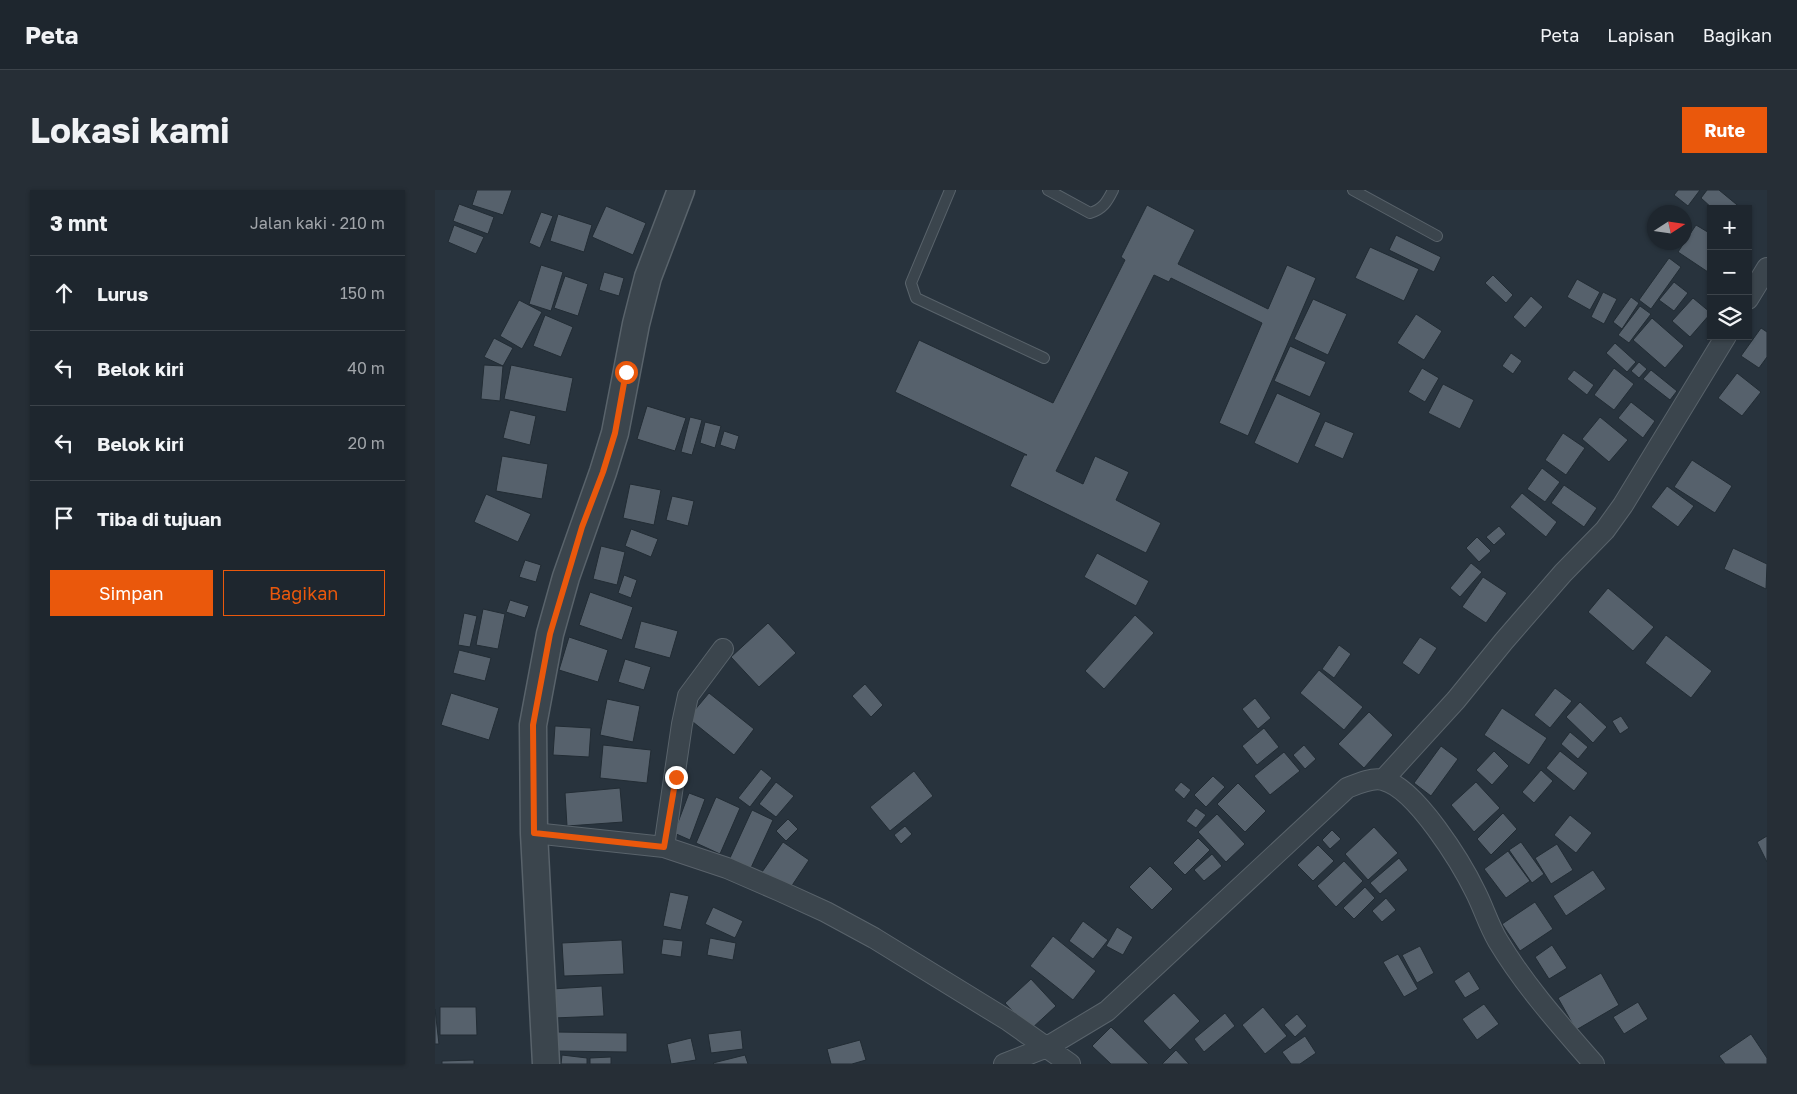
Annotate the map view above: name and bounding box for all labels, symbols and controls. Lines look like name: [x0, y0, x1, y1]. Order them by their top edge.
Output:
text: Peta: [25, 20, 78, 49]
text: Peta: [1540, 24, 1579, 46]
text: Lapisan: [1607, 24, 1675, 46]
text: Bagikan: [1703, 24, 1772, 46]
button: Rute: [1682, 107, 1767, 153]
text: Lokasi kami: [30, 109, 230, 151]
north arrow: [1647, 205, 1692, 250]
map controls: [1707, 205, 1752, 340]
button: +: [1707, 205, 1752, 250]
text: 3 mnt: [50, 210, 108, 236]
text: Jalan kaki · 210 m: [250, 213, 385, 233]
button: −: [1707, 250, 1752, 295]
icon: ahead: [50, 279, 78, 307]
text: Lurus: [97, 282, 148, 305]
text: 150 m: [340, 283, 385, 303]
button: layers: [1707, 295, 1752, 340]
icon: left: [50, 354, 78, 382]
text: Belok kiri: [97, 357, 184, 380]
text: 40 m: [347, 358, 385, 378]
route start: [615, 361, 638, 384]
icon: left: [50, 429, 78, 457]
text: Belok kiri: [97, 432, 184, 455]
text: 20 m: [348, 433, 385, 453]
icon: arrive: [50, 504, 78, 532]
text: Tiba di tujuan: [97, 507, 222, 530]
button: Simpan: [50, 570, 213, 616]
button: Bagikan: [223, 570, 385, 616]
route end: [665, 766, 688, 789]

